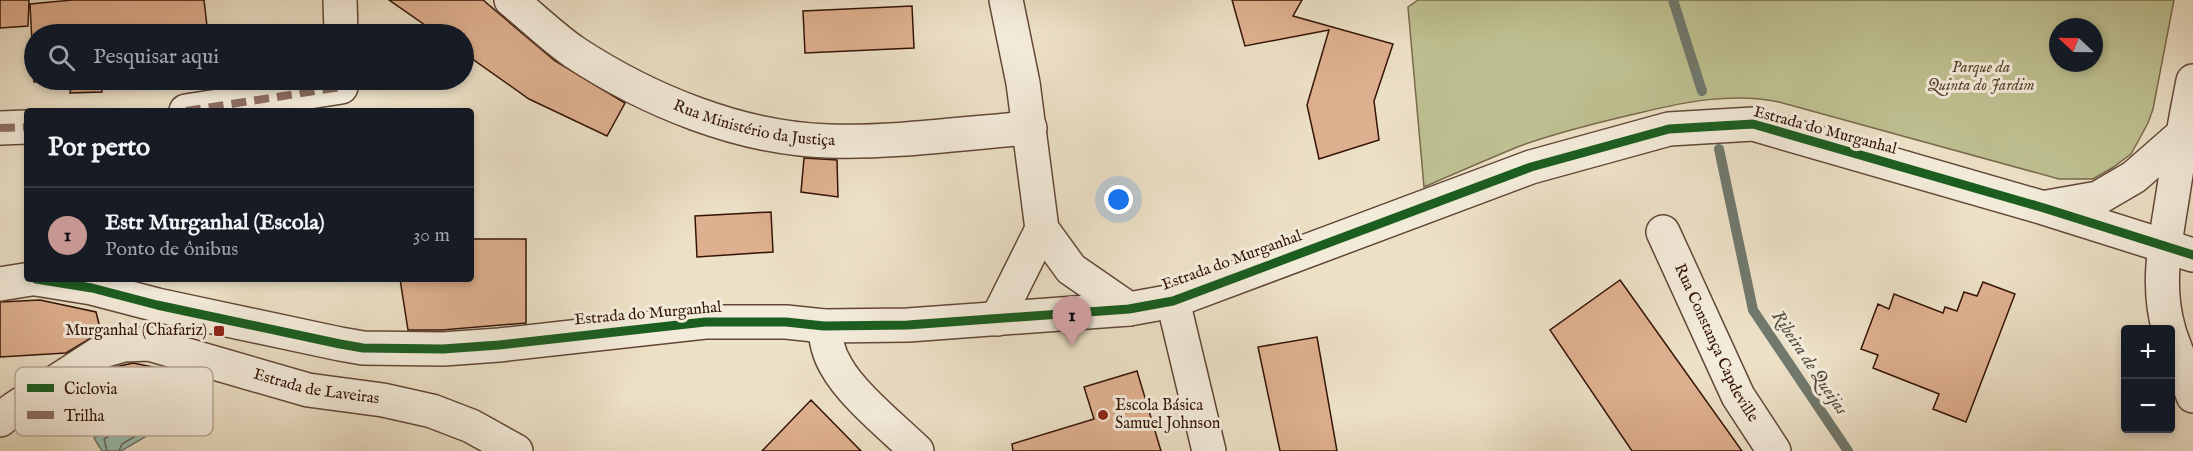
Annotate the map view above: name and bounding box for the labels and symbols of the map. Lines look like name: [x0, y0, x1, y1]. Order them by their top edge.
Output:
north arrow: [2049, 18, 2103, 72]
park label: Parque da Quinta do Jardim: [1927, 58, 2035, 96]
street label: Rua Ministério da Justiça: [670, 96, 835, 151]
street label: Estrada do Murganhal: [1751, 102, 1899, 160]
your location: [1104, 185, 1133, 214]
street label: Estrada do Murganhal: [1159, 226, 1305, 296]
street label: Rua Constança Capdeville: [1669, 261, 1762, 426]
pin: 1: [1052, 296, 1092, 346]
street label: Estrada do Murganhal: [574, 298, 723, 330]
water label: Ribeira de Queijas: [1766, 306, 1853, 420]
place label: Murganhal (Chafariz): [65, 321, 207, 341]
marker: Murganhal (Chafariz): [212, 324, 226, 338]
street label: Estrada de Laveiras: [251, 365, 381, 409]
legend: [15, 367, 213, 436]
text: Ciclovia: [64, 380, 118, 400]
place label: Escola Básica Samuel Johnson: [1115, 396, 1221, 434]
text: Trilha: [64, 407, 104, 427]
marker: Escola Básica Samuel Johnson: [1096, 408, 1110, 422]

